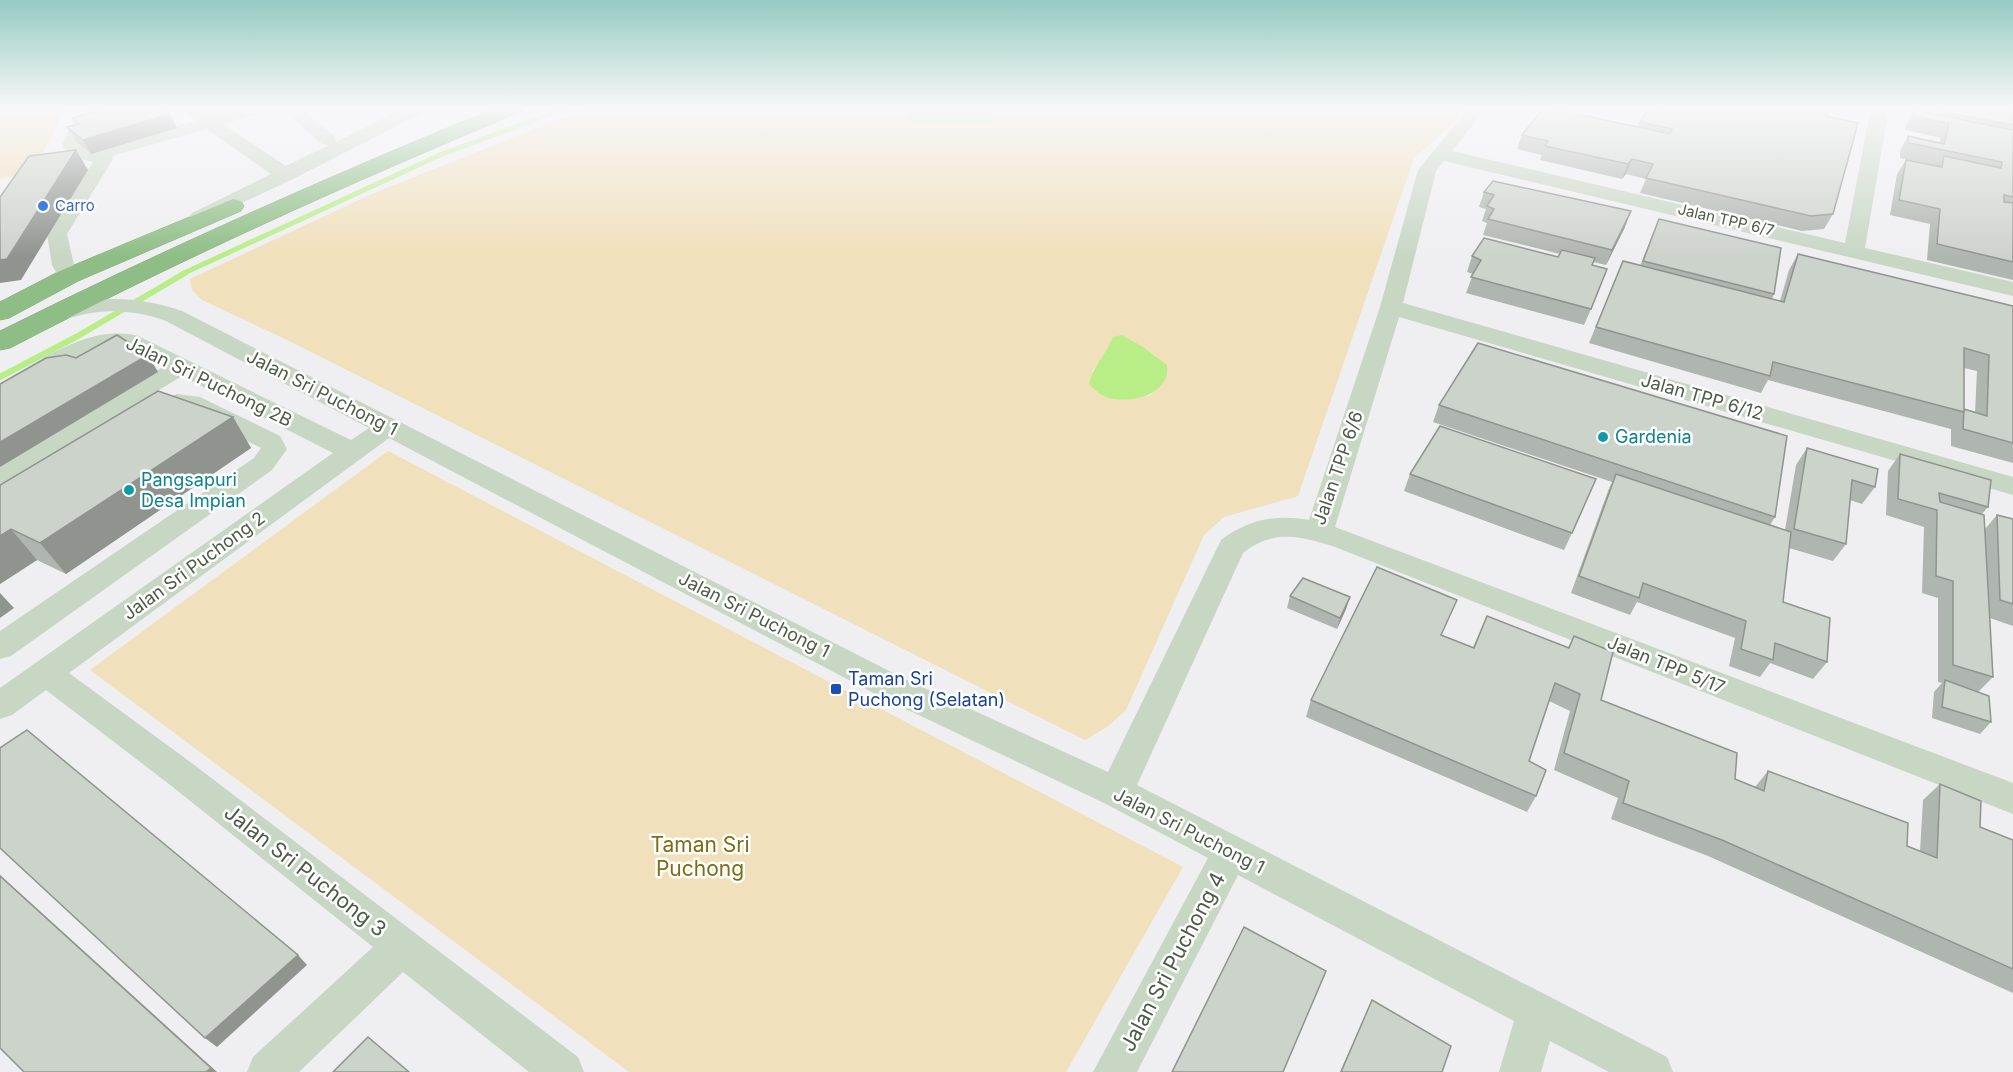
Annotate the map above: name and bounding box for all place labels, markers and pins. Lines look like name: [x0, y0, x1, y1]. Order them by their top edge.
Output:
place label: Carro: [55, 196, 95, 215]
marker: Carro: [36, 199, 50, 213]
place label: Gardenia: [1615, 426, 1692, 447]
marker: Gardenia: [1596, 430, 1610, 444]
place label: Pangsapuri Desa Impian: [141, 469, 246, 511]
marker: Pangsapuri Desa Impian: [122, 483, 136, 497]
place label: Taman Sri Puchong (Selatan): [848, 668, 1005, 710]
marker: Taman Sri Puchong (Selatan): [829, 682, 843, 696]

